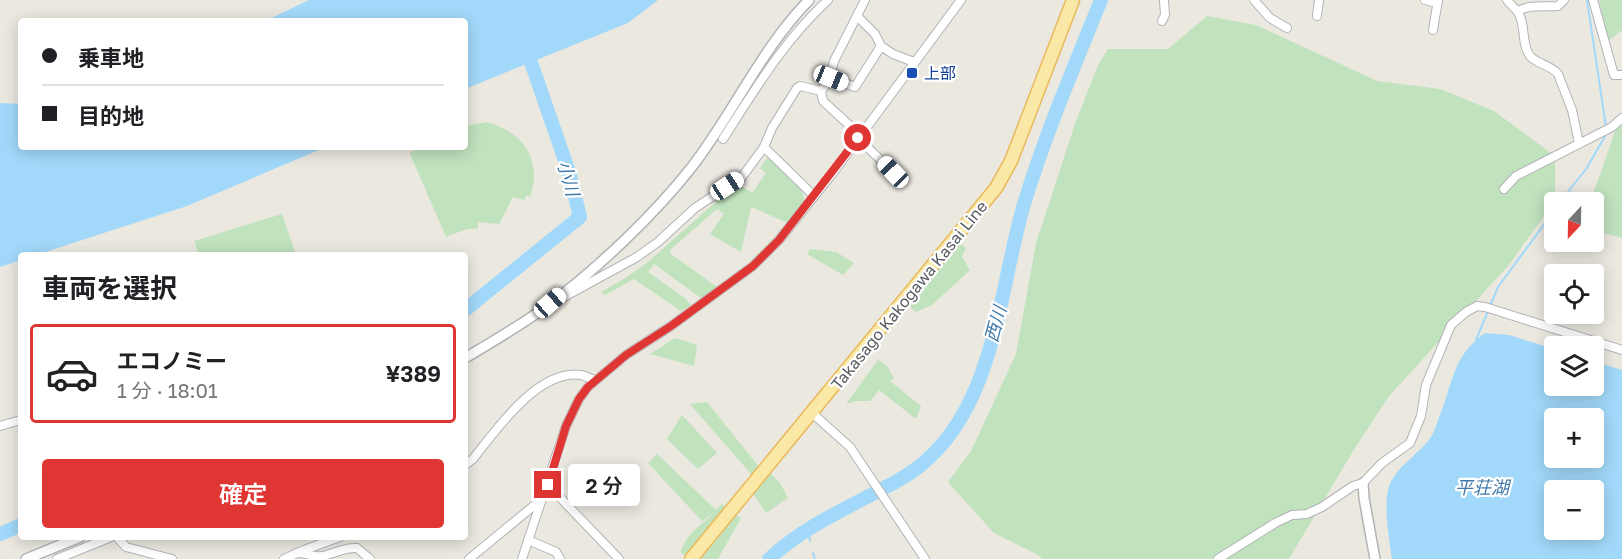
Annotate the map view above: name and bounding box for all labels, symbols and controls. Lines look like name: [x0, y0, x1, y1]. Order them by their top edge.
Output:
text: 乗車地: [78, 44, 144, 71]
car: [811, 63, 851, 93]
place label: 上部: [924, 63, 956, 83]
marker: 上部: [905, 66, 919, 80]
text: 目的地: [78, 102, 144, 129]
route start: [844, 124, 871, 151]
car: [874, 153, 912, 191]
water label: 小川: [553, 158, 585, 200]
car: [707, 169, 747, 203]
north arrow: [1544, 192, 1604, 252]
map controls: [1544, 192, 1604, 540]
street label: Takasago Kakogawa Kasai Line: [827, 196, 991, 394]
button: locate: [1544, 264, 1604, 324]
text: 車両を選択: [42, 272, 177, 304]
car: [531, 284, 569, 322]
water label: 西川: [980, 302, 1011, 344]
button: layers: [1544, 336, 1604, 396]
icon: car: [45, 347, 99, 401]
text: エコノミー: [117, 347, 227, 374]
text: ¥389: [386, 360, 441, 387]
text: 1 分 · 18:01: [117, 378, 218, 402]
button: +: [1544, 408, 1604, 468]
button: 確定: [42, 459, 444, 528]
callout: 2 分: [569, 464, 641, 506]
route end: [534, 471, 561, 498]
text: 2 分: [586, 473, 622, 497]
water label: 平荘湖: [1455, 476, 1512, 498]
button: −: [1544, 480, 1604, 540]

